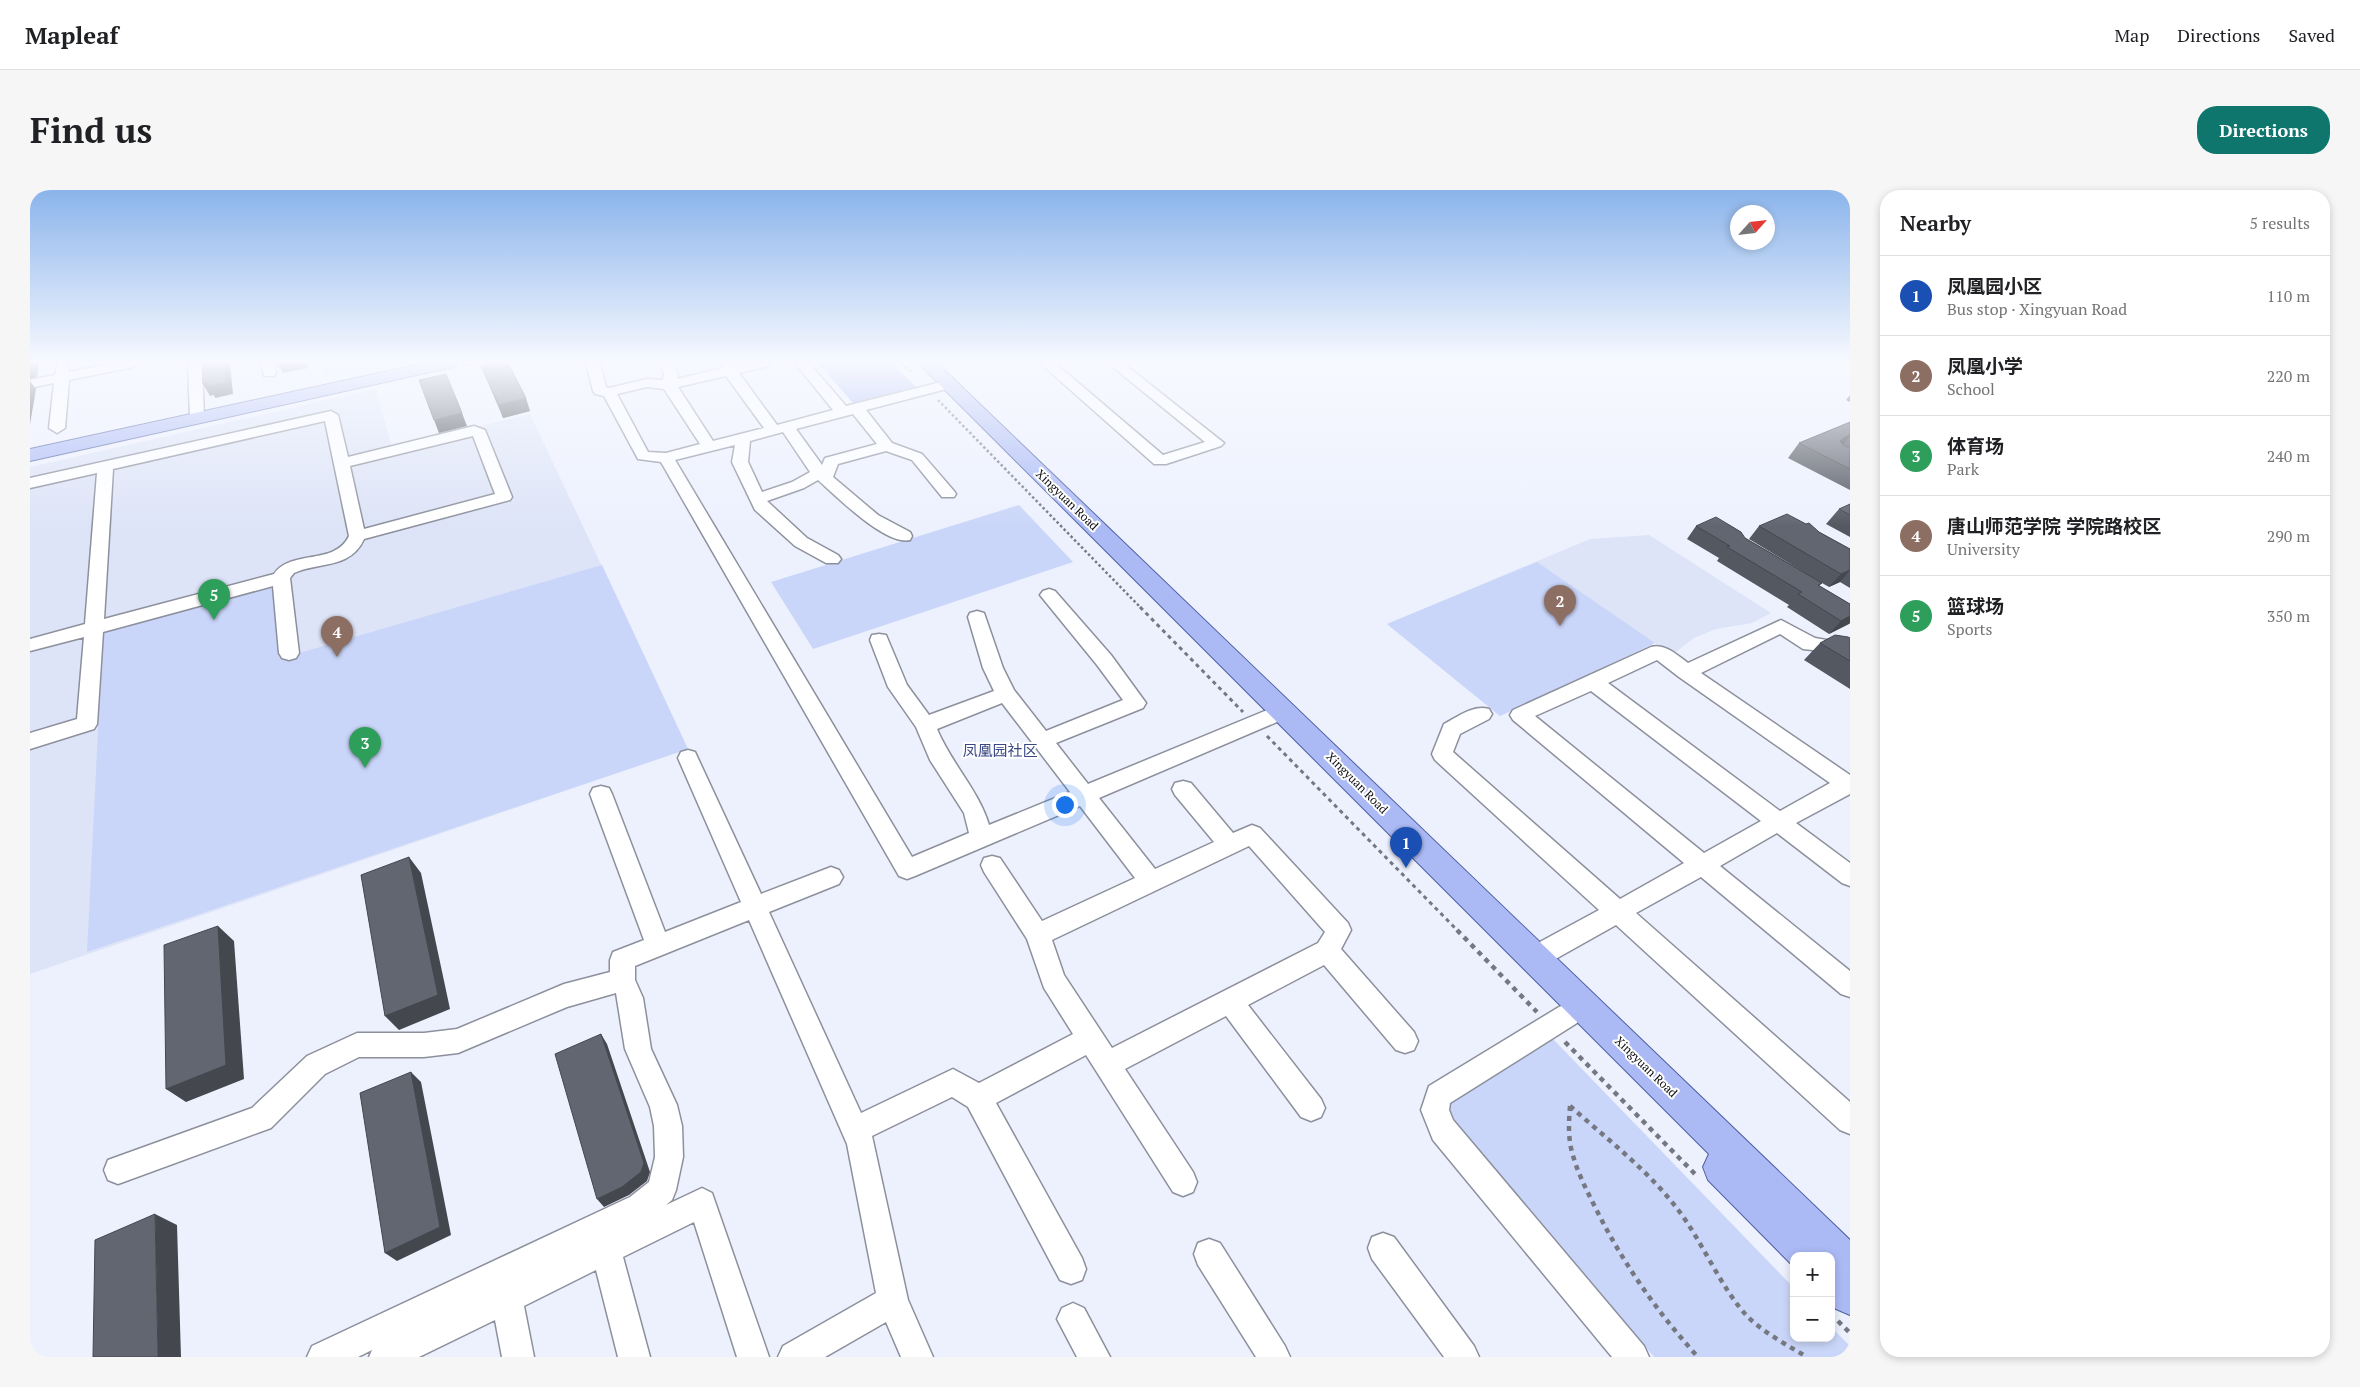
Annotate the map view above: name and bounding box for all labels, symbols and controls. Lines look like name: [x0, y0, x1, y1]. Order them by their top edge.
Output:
text: Mapleaf: [25, 19, 118, 51]
text: Map: [2114, 23, 2149, 47]
text: Directions: [2177, 23, 2260, 47]
text: Saved: [2288, 23, 2335, 47]
button: Directions: [2197, 106, 2330, 154]
text: Find us: [30, 107, 152, 153]
north arrow: [1730, 205, 1775, 250]
text: Nearby: [1900, 209, 1971, 237]
text: 5 results: [2250, 212, 2310, 234]
text: 凤凰园小区: [1947, 273, 2042, 298]
text: 1: [1911, 285, 1921, 307]
text: 110 m: [2267, 285, 2310, 307]
text: Bus stop · Xingyuan Road: [1947, 298, 2127, 320]
text: 凤凰小学: [1947, 353, 2023, 378]
text: 2: [1911, 365, 1921, 387]
text: 220 m: [2267, 365, 2310, 387]
text: School: [1947, 378, 1995, 400]
text: 体育场: [1947, 433, 2004, 458]
text: 3: [1911, 445, 1921, 467]
text: 240 m: [2267, 445, 2310, 467]
text: Park: [1947, 458, 1979, 480]
street label: Xingyuan Road: [1033, 466, 1102, 533]
text: 唐山师范学院 学院路校区: [1947, 513, 2161, 538]
text: 4: [1911, 525, 1921, 547]
text: 290 m: [2267, 525, 2310, 547]
text: University: [1947, 538, 2020, 560]
pin: 5: [198, 579, 230, 620]
pin: 2: [1544, 585, 1576, 626]
text: 篮球场: [1947, 593, 2004, 618]
text: 5: [1911, 605, 1921, 627]
text: 350 m: [2267, 605, 2310, 627]
pin: 4: [321, 616, 353, 657]
text: Sports: [1947, 618, 1993, 640]
pin: 3: [349, 727, 381, 768]
district label: 凤凰园社区: [962, 740, 1038, 760]
street label: Xingyuan Road: [1323, 749, 1392, 817]
your location: [1052, 792, 1078, 818]
pin: 1: [1390, 827, 1422, 868]
street label: Xingyuan Road: [1612, 1033, 1681, 1100]
map controls: [1790, 1252, 1835, 1342]
button: +: [1790, 1252, 1835, 1297]
button: −: [1790, 1297, 1835, 1342]

